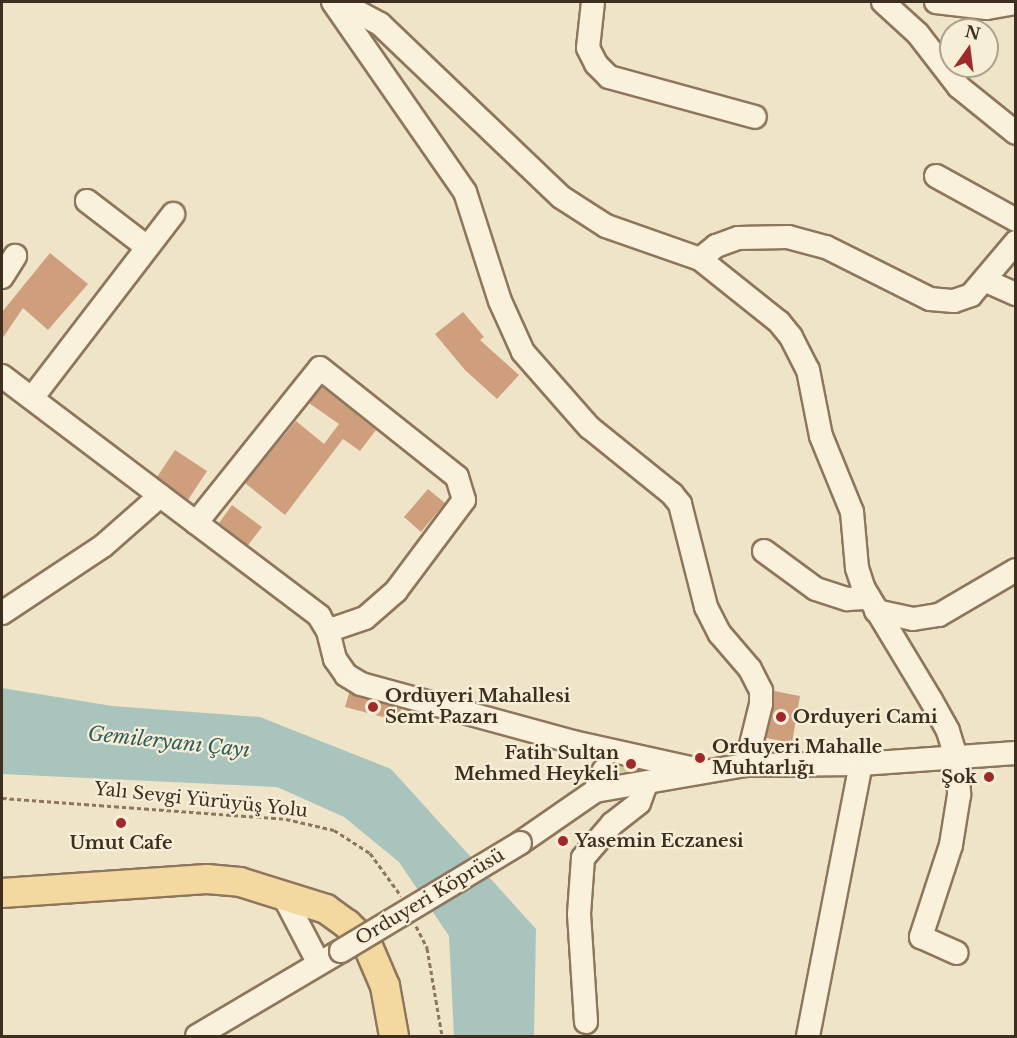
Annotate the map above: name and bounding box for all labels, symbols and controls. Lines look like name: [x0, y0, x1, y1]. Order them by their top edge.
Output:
north arrow: [939, 18, 999, 78]
text: N: [963, 21, 983, 44]
place label: Orduyeri Mahallesi Semt Pazarı: [385, 686, 570, 728]
marker: Orduyeri Mahallesi Semt Pazarı: [366, 700, 380, 714]
place label: Orduyeri Cami: [793, 706, 937, 728]
marker: Orduyeri Cami: [774, 710, 788, 724]
water label: Gemileryanı Çayı: [86, 722, 252, 762]
place label: Orduyeri Mahalle Muhtarlığı: [712, 737, 882, 780]
place label: Fatih Sultan Mehmed Heykeli: [454, 743, 619, 786]
marker: Orduyeri Mahalle Muhtarlığı: [693, 751, 707, 765]
marker: Fatih Sultan Mehmed Heykeli: [624, 757, 638, 771]
place label: Şok: [941, 766, 977, 788]
marker: Şok: [982, 770, 996, 784]
street label: Yalı Sevgi Yürüyüş Yolu: [93, 778, 309, 822]
marker: Umut Cafe: [114, 816, 128, 830]
place label: Yasemin Eczanesi: [575, 830, 744, 852]
place label: Umut Cafe: [69, 832, 173, 854]
marker: Yasemin Eczanesi: [556, 834, 570, 848]
street label: Orduyeri Köprüsü: [352, 844, 508, 950]

